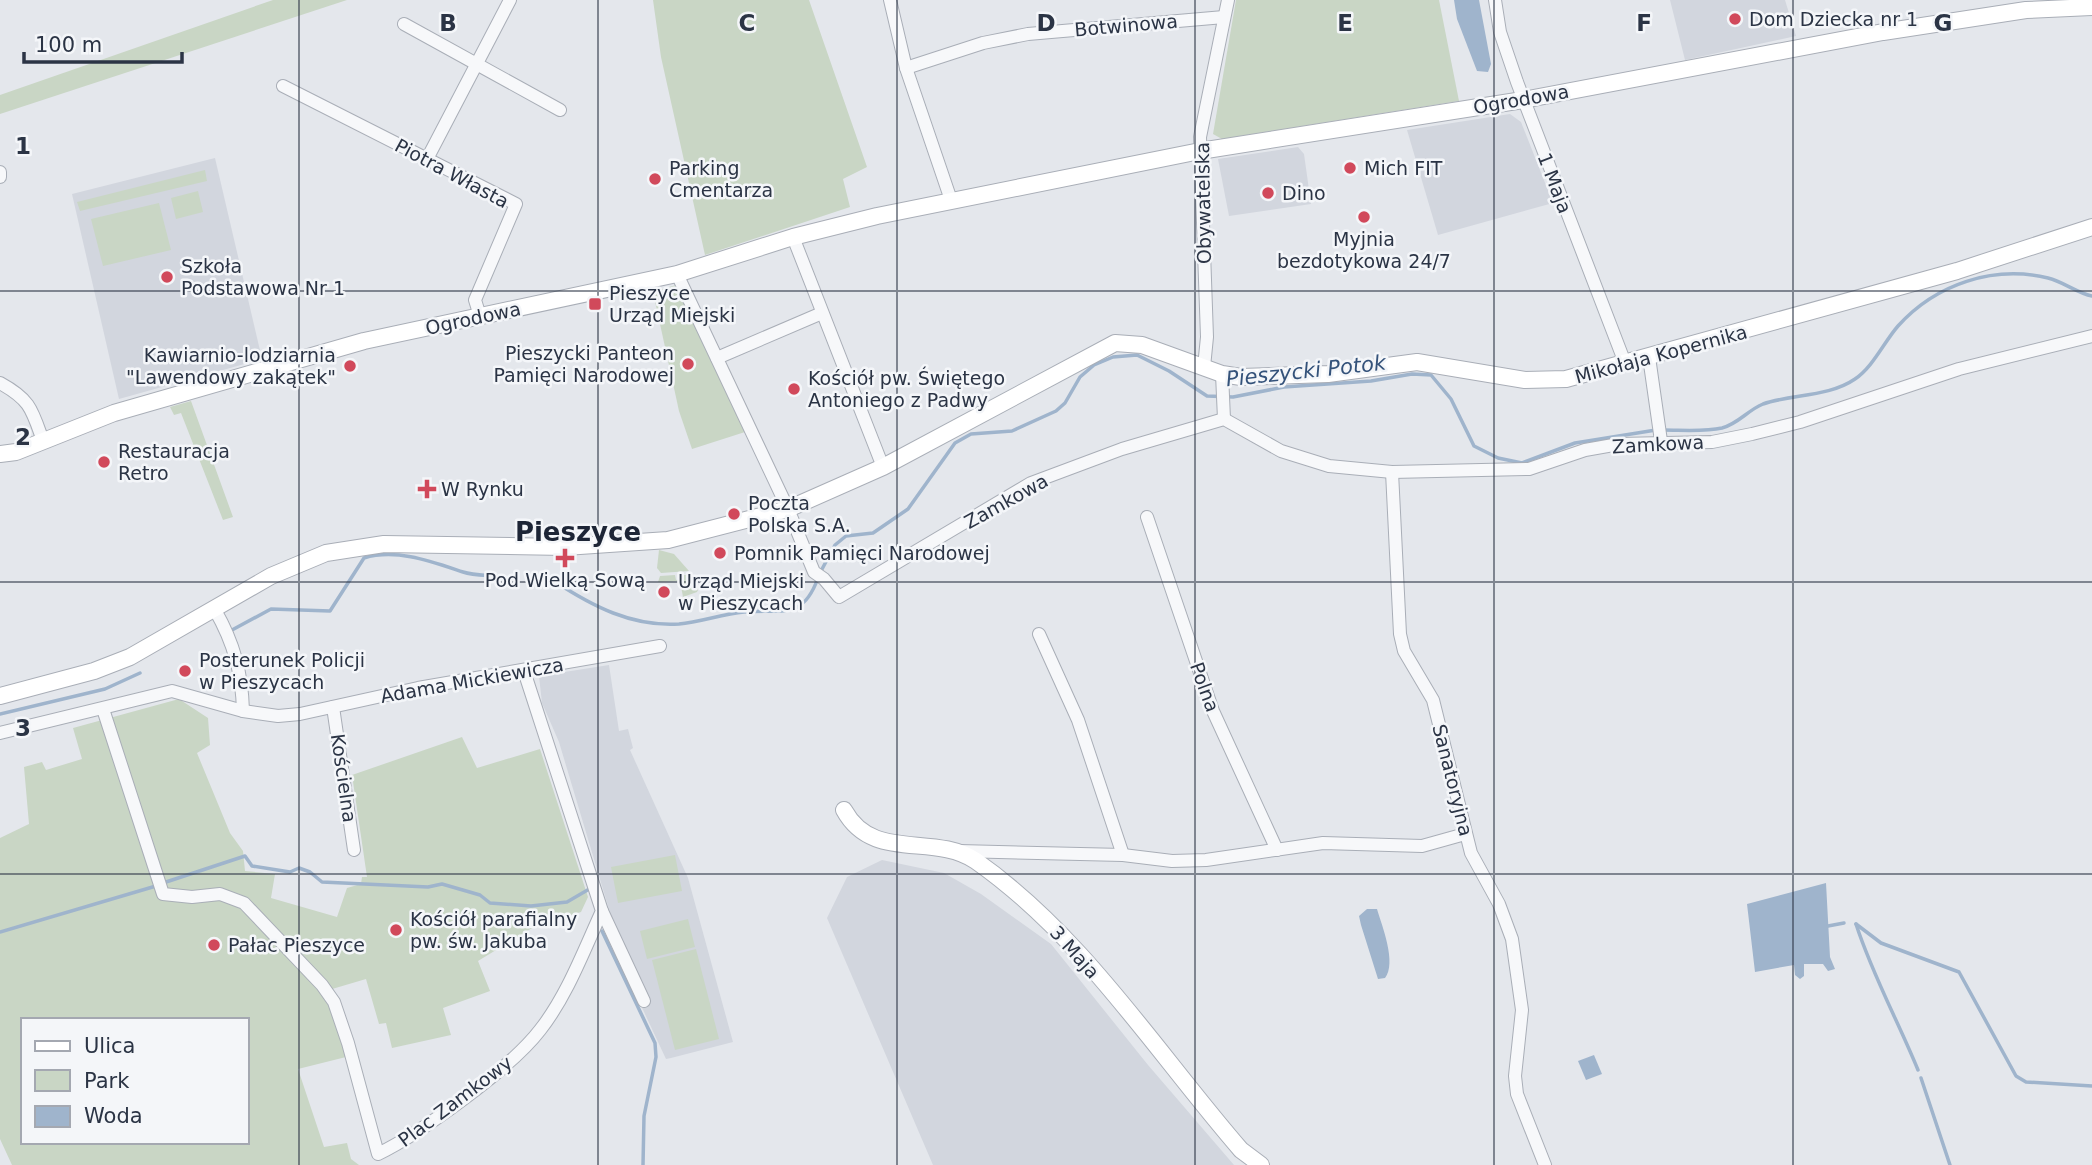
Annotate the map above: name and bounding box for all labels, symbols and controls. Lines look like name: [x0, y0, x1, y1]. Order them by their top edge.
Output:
place label: Dom Dziecka nr 1: [1749, 8, 1918, 30]
text: B: [439, 10, 457, 36]
text: C: [739, 10, 755, 36]
text: D: [1036, 10, 1056, 36]
street label: Botwinowa: [1073, 10, 1179, 40]
text: E: [1337, 10, 1353, 36]
text: F: [1636, 10, 1652, 36]
text: G: [1934, 10, 1952, 36]
marker: Dom Dziecka nr 1: [1727, 11, 1743, 27]
scale bar: [24, 21, 182, 65]
text: 100 m: [35, 33, 102, 57]
street label: Ogrodowa: [1471, 80, 1571, 118]
text: 1: [15, 133, 31, 159]
street label: Piotra Własta: [391, 134, 513, 212]
street label: Obywatelska: [1191, 142, 1215, 264]
street label: 1 Maja: [1533, 150, 1577, 216]
place label: Parking Cmentarza: [669, 157, 773, 201]
place label: Mich FIT: [1364, 157, 1443, 179]
marker: Mich FIT: [1342, 160, 1358, 176]
marker: Parking Cmentarza: [647, 171, 663, 187]
place label: Dino: [1282, 182, 1326, 204]
marker: Dino: [1260, 185, 1276, 201]
marker: Myjnia bezdotykowa 24/7: [1356, 209, 1372, 225]
place label: Myjnia bezdotykowa 24/7: [1277, 228, 1451, 272]
place label: Szkoła Podstawowa Nr 1: [181, 255, 345, 299]
marker: Szkoła Podstawowa Nr 1: [159, 269, 175, 285]
place label: Pieszyce Urząd Miejski: [609, 282, 735, 326]
marker: Pieszyce Urząd Miejski: [587, 296, 603, 312]
street label: Ogrodowa: [423, 297, 523, 339]
street label: Mikołaja Kopernika: [1572, 320, 1750, 388]
place label: Pieszycki Panteon Pamięci Narodowej: [493, 342, 674, 386]
place label: Kawiarnio-lodziarnia "Lawendowy zakątek": [126, 344, 336, 388]
water label: Pieszycki Potok: [1225, 351, 1388, 391]
marker: Pieszycki Panteon Pamięci Narodowej: [680, 356, 696, 372]
marker: Kawiarnio-lodziarnia "Lawendowy zakątek": [342, 358, 358, 374]
place label: Kościół pw. Świętego Antoniego z Padwy: [808, 366, 1005, 411]
marker: Kościół pw. Świętego Antoniego z Padwy: [786, 381, 802, 397]
text: 2: [15, 424, 31, 450]
street label: Zamkowa: [1611, 431, 1705, 457]
place label: Restauracja Retro: [118, 440, 230, 484]
marker: Restauracja Retro: [96, 454, 112, 470]
street label: Zamkowa: [960, 469, 1052, 533]
place label: W Rynku: [441, 478, 524, 500]
marker: W Rynku: [419, 481, 435, 497]
place label: Poczta Polska S.A.: [748, 492, 851, 536]
marker: Poczta Polska S.A.: [726, 506, 742, 522]
district label: Pieszyce: [515, 517, 641, 547]
place label: Pomnik Pamięci Narodowej: [734, 542, 990, 564]
marker: Pomnik Pamięci Narodowej: [712, 545, 728, 561]
marker: Pod Wielką Sową: [557, 550, 573, 566]
place label: Pod Wielką Sową: [485, 569, 645, 591]
place label: Urząd Miejski w Pieszycach: [678, 570, 804, 614]
marker: Urząd Miejski w Pieszycach: [656, 584, 672, 600]
place label: Posterunek Policji w Pieszycach: [199, 649, 365, 693]
street label: Adama Mickiewicza: [379, 653, 565, 707]
street label: Polna: [1186, 659, 1224, 715]
marker: Posterunek Policji w Pieszycach: [177, 663, 193, 679]
text: 3: [15, 715, 31, 741]
street label: Sanatoryjna: [1428, 722, 1478, 838]
street label: Kościelna: [327, 732, 361, 824]
place label: Kościół parafialny pw. św. Jakuba: [410, 908, 577, 952]
street label: 3 Maja: [1046, 921, 1104, 983]
marker: Kościół parafialny pw. św. Jakuba: [388, 922, 404, 938]
place label: Pałac Pieszyce: [228, 934, 365, 956]
marker: Pałac Pieszyce: [206, 937, 222, 953]
legend: [21, 1018, 248, 1144]
text: Ulica: [84, 1034, 135, 1058]
street label: Plac Zamkowy: [394, 1051, 516, 1151]
text: Park: [84, 1069, 130, 1093]
text: Woda: [84, 1104, 143, 1128]

